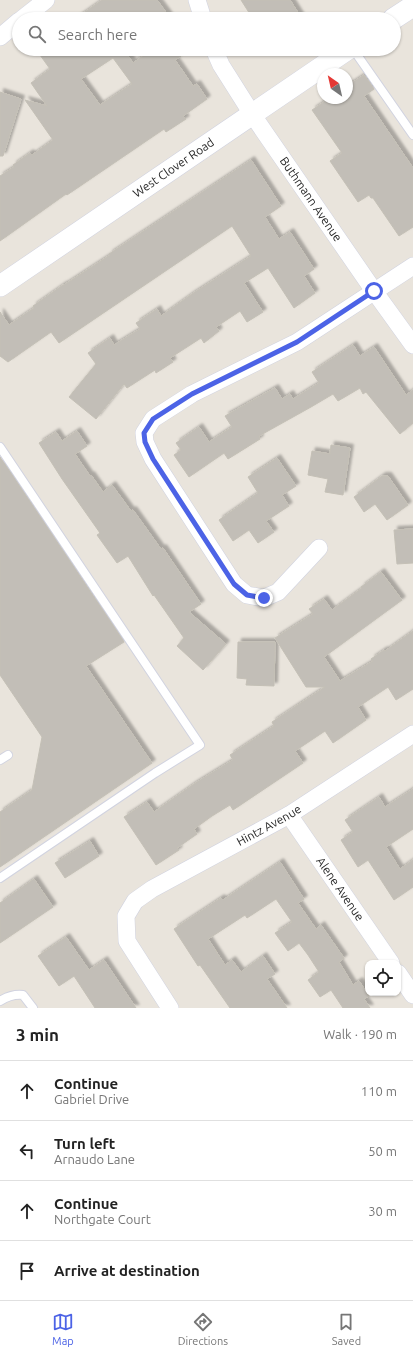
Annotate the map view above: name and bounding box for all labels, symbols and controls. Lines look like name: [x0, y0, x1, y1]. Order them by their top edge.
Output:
search box: [12, 12, 401, 56]
icon: search: [26, 23, 48, 45]
text: Search here: [58, 26, 137, 43]
north arrow: [317, 68, 353, 104]
street label: West Clover Road: [130, 135, 216, 200]
street label: Buthmann Avenue: [278, 154, 345, 244]
route start: [365, 282, 383, 300]
route end: [255, 589, 273, 607]
street label: Hintz Avenue: [234, 802, 303, 848]
street label: Alene Avenue: [314, 855, 367, 923]
map controls: [365, 960, 401, 996]
button: locate: [365, 960, 401, 996]
text: 3 min: [16, 1025, 59, 1044]
text: Walk · 190 m: [323, 1027, 397, 1041]
text: Continue: [54, 1075, 118, 1092]
icon: ahead: [16, 1080, 38, 1102]
text: 110 m: [361, 1084, 397, 1098]
text: Gabriel Drive: [54, 1092, 129, 1106]
text: Turn left: [54, 1135, 115, 1152]
icon: left: [16, 1140, 38, 1162]
text: 50 m: [368, 1144, 397, 1158]
text: Arnaudo Lane: [54, 1152, 135, 1166]
text: Continue: [54, 1195, 118, 1212]
icon: ahead: [16, 1200, 38, 1222]
text: 30 m: [368, 1204, 397, 1218]
text: Northgate Court: [54, 1212, 151, 1226]
icon: arrive: [16, 1260, 38, 1282]
text: Arrive at destination: [54, 1262, 200, 1279]
tab: Map: [52, 1311, 74, 1347]
tab: Directions: [178, 1311, 228, 1347]
tab: Saved: [332, 1311, 361, 1347]

